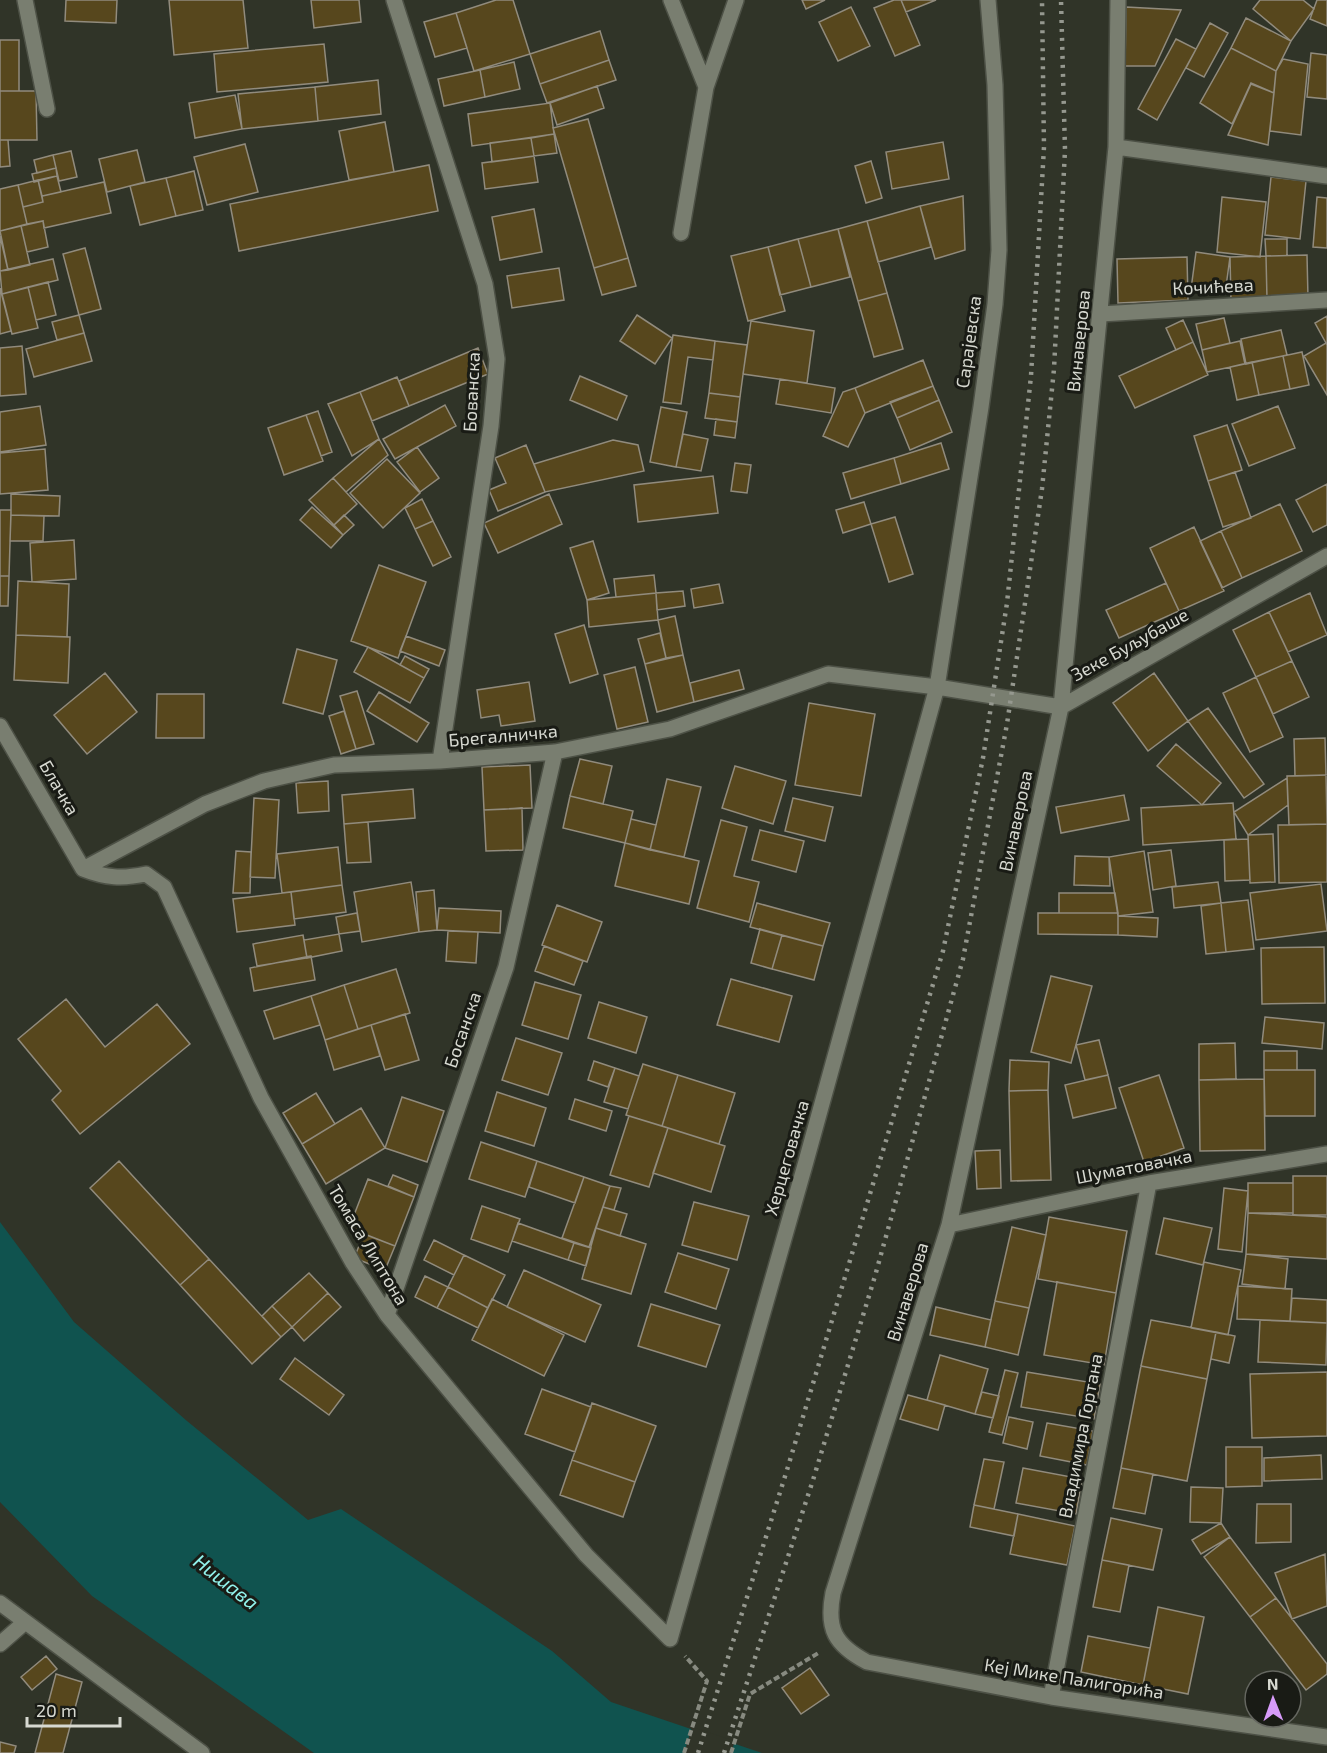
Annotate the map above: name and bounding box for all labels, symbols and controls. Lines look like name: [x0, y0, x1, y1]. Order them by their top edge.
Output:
street label: Кочићева: [1172, 273, 1254, 299]
street label: Винаверова: [1062, 289, 1094, 393]
street label: Сарајевска: [951, 294, 985, 390]
street label: Бованска: [458, 351, 484, 432]
street label: Зеке Буљубаше: [1067, 603, 1192, 685]
street label: Брегалничка: [447, 719, 558, 751]
street label: Блачка: [35, 756, 84, 819]
street label: Винаверова: [994, 768, 1036, 873]
street label: Босанска: [439, 989, 485, 1071]
street label: Херцеговачка: [759, 1098, 813, 1218]
street label: Шуматовачка: [1074, 1144, 1194, 1188]
street label: Томаса Липтона: [324, 1180, 414, 1309]
street label: Винаверова: [882, 1239, 933, 1344]
street label: Владимира Гортана: [1053, 1352, 1107, 1520]
water label: Нишава: [189, 1548, 264, 1614]
street label: Кеј Мике Палигорића: [983, 1653, 1165, 1703]
north arrow: [1243, 1669, 1303, 1729]
text: N: [1267, 1674, 1279, 1693]
scale bar: [27, 1690, 120, 1728]
text: 20 m: [36, 1699, 77, 1721]

